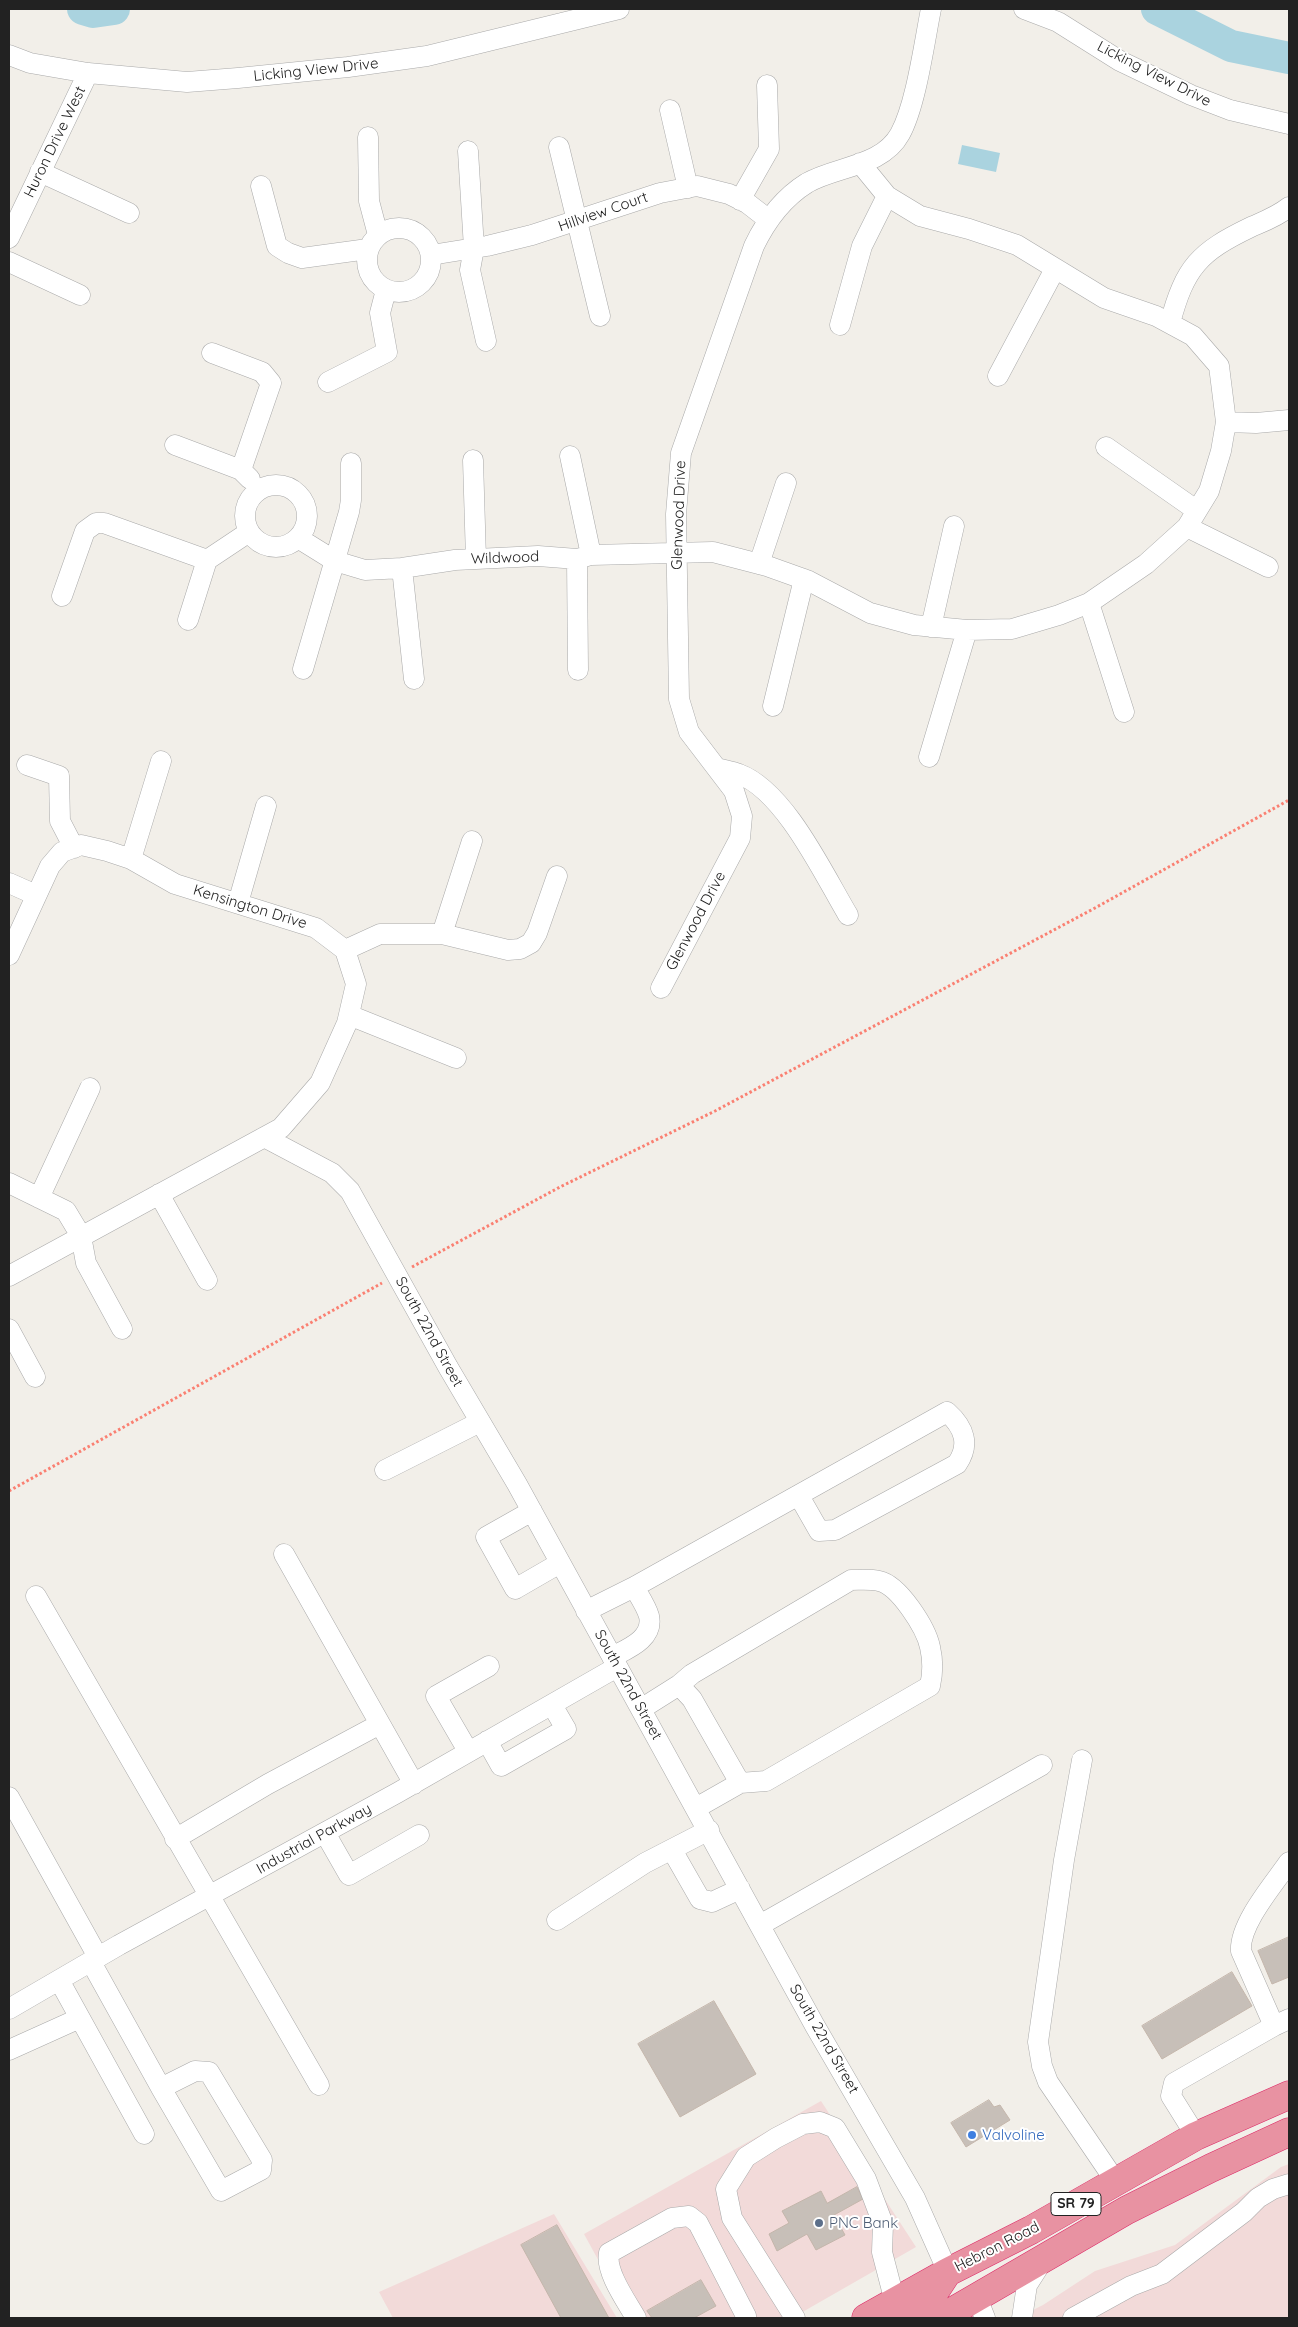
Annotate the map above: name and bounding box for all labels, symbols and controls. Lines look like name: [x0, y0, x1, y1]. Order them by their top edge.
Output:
street label: Licking View Drive: [1094, 38, 1214, 110]
street label: Licking View Drive: [253, 54, 379, 86]
street label: Huron Drive West: [20, 83, 90, 201]
street label: Hillview Court: [556, 188, 650, 236]
street label: Glenwood Drive: [668, 460, 690, 570]
street label: Wildwood: [470, 548, 540, 568]
street label: Glenwood Drive: [662, 868, 730, 974]
street label: Kensington Drive: [191, 881, 309, 933]
street label: South 22nd Street: [391, 1274, 467, 1390]
street label: South 22nd Street: [590, 1627, 666, 1743]
street label: Industrial Parkway: [253, 1800, 375, 1878]
street label: South 22nd Street: [785, 1981, 863, 2097]
place label: Valvoline: [982, 2126, 1045, 2144]
marker: Valvoline: [966, 2129, 978, 2141]
road number: SR 79: [1051, 2192, 1101, 2216]
place label: PNC Bank: [829, 2214, 898, 2232]
marker: PNC Bank: [813, 2217, 825, 2229]
street label: Hebron Road: [952, 2218, 1042, 2276]

